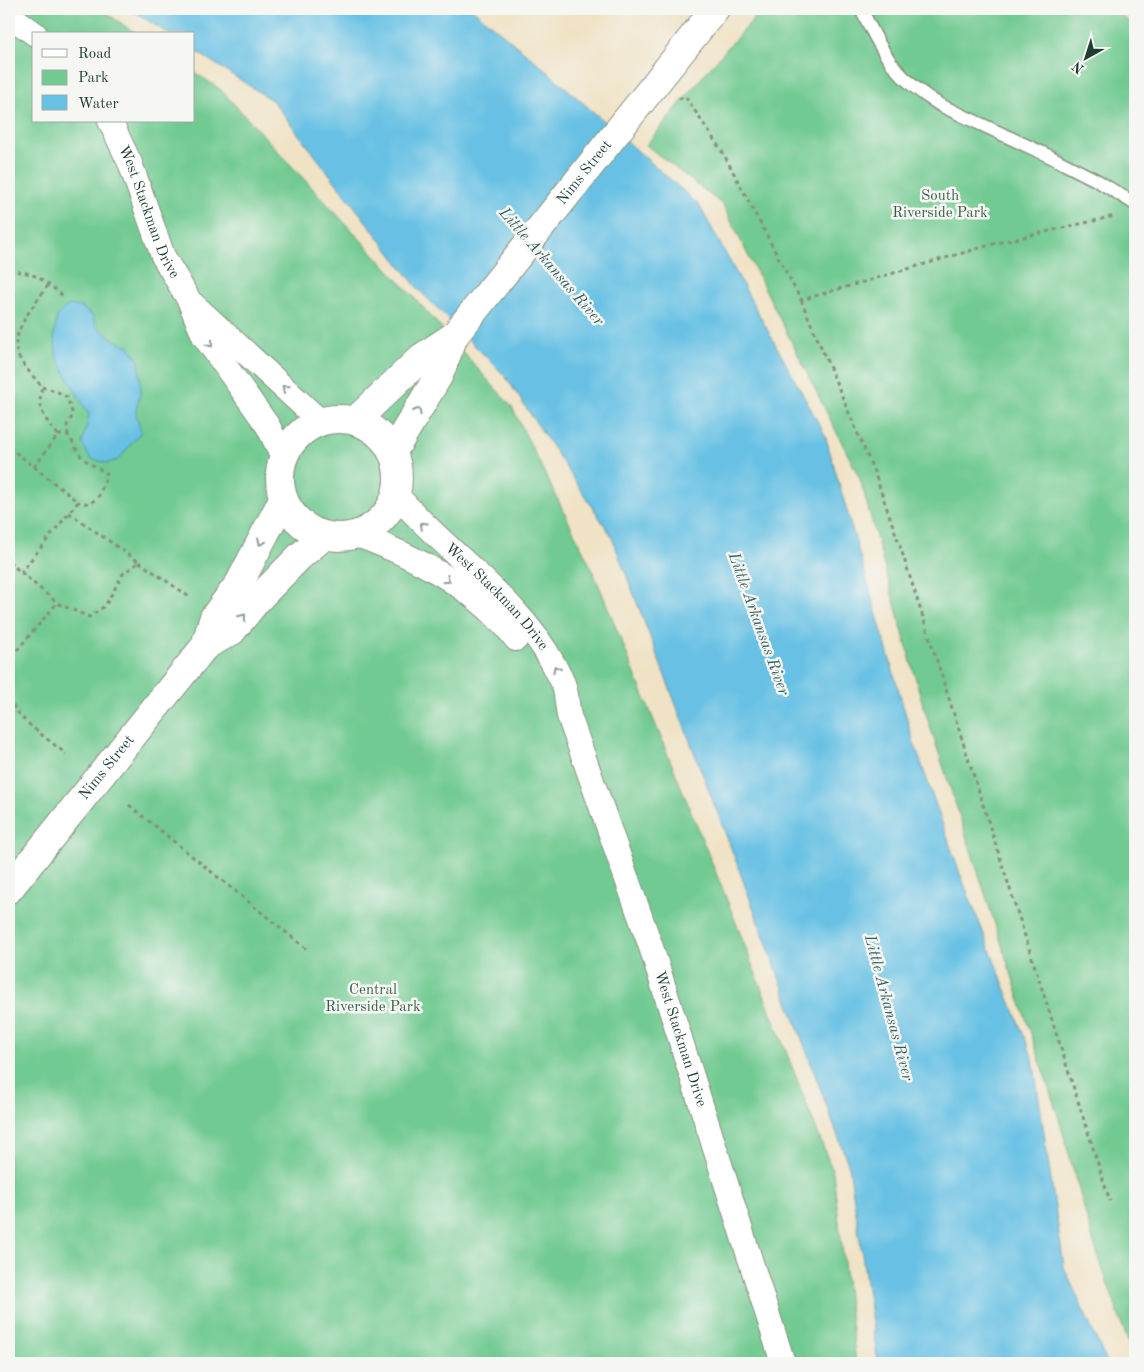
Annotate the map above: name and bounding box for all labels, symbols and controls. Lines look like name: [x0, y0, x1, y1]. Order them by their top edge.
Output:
legend: [32, 32, 195, 122]
north arrow: [1062, 32, 1112, 82]
text: Road: [78, 47, 112, 62]
text: N: [1070, 58, 1087, 76]
text: Park: [78, 71, 109, 86]
text: Water: [78, 97, 119, 112]
street label: Nims Street: [554, 137, 615, 208]
street label: West Stackman Drive: [115, 143, 182, 281]
park label: South Riverside Park: [892, 189, 988, 221]
water label: Little Arkansas River: [495, 204, 607, 330]
one-way arrow: [204, 338, 213, 348]
one-way arrow: [282, 385, 291, 394]
one-way arrow: [411, 408, 421, 417]
one-way arrow: [420, 522, 429, 531]
one-way arrow: [257, 537, 267, 546]
street label: West Stackman Drive: [442, 541, 551, 653]
water label: Little Arkansas River: [724, 550, 792, 699]
one-way arrow: [442, 574, 451, 583]
one-way arrow: [238, 614, 246, 623]
one-way arrow: [552, 666, 562, 675]
street label: Nims Street: [77, 732, 137, 803]
water label: Little Arkansas River: [861, 932, 916, 1084]
street label: West Stackman Drive: [652, 969, 709, 1109]
park label: Central Riverside Park: [325, 983, 421, 1015]

